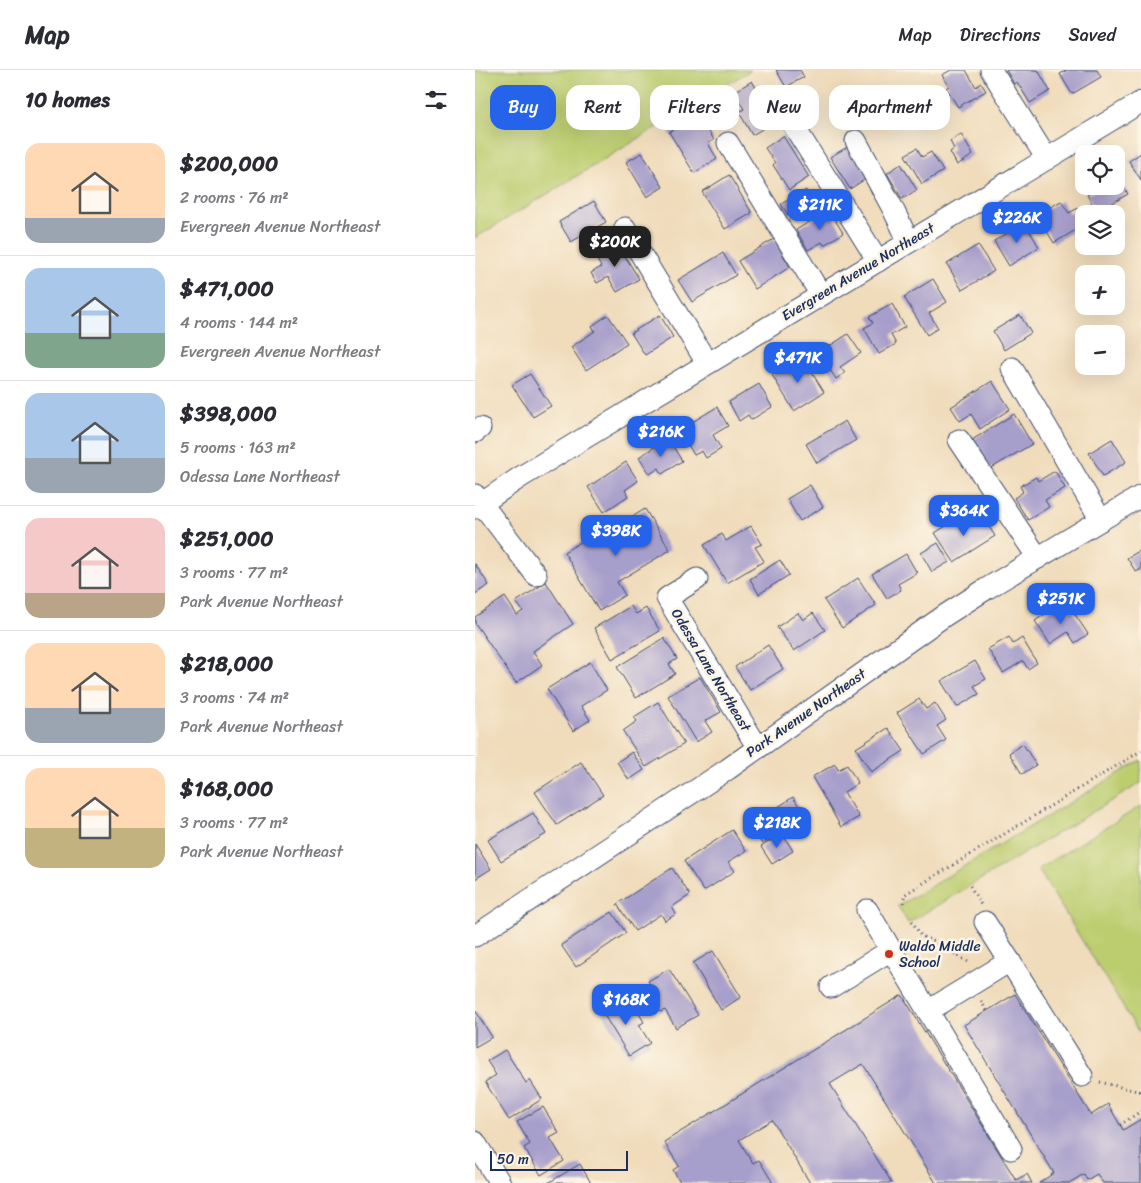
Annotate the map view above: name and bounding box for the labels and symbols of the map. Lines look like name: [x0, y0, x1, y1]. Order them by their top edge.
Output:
pin: $211K: [785, 189, 855, 231]
pin: $226K: [982, 202, 1052, 244]
street label: Evergreen Avenue Northeast: [776, 215, 941, 328]
pin: $200K: [580, 226, 650, 268]
pin: $471K: [763, 342, 833, 384]
pin: $216K: [626, 416, 696, 458]
pin: $364K: [929, 494, 999, 537]
pin: $398K: [581, 514, 651, 557]
pin: $251K: [1026, 582, 1096, 625]
street label: Odessa Lane Northeast: [664, 604, 758, 738]
street label: Park Avenue Northeast: [740, 661, 873, 764]
pin: $218K: [742, 806, 812, 849]
place label: Waldo Middle School: [899, 934, 981, 975]
marker: Waldo Middle School: [883, 948, 895, 960]
pin: $168K: [591, 984, 661, 1026]
scale bar: [490, 1148, 627, 1171]

